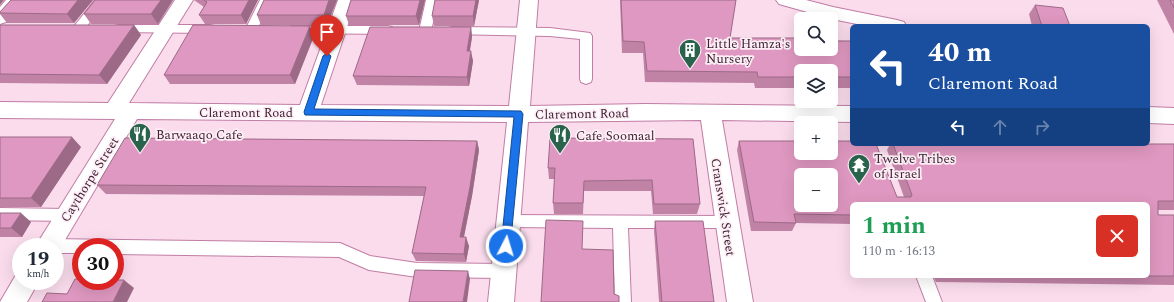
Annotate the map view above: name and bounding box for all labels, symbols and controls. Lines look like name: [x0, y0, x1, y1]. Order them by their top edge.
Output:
map controls: [794, 12, 838, 212]
button: search: [794, 12, 838, 56]
pin: [310, 15, 344, 56]
icon: arrive: [316, 21, 338, 43]
text: 40 m: [928, 31, 992, 74]
place label: Little Hamza's Nursery: [706, 34, 790, 69]
building icon: Little Hamza's Nursery: [677, 37, 703, 70]
icon: left: [862, 40, 914, 92]
button: layers: [794, 64, 838, 108]
text: Claremont Road: [928, 70, 1058, 97]
street label: Claremont Road: [199, 103, 293, 123]
street label: Claremont Road: [535, 103, 629, 125]
button: +: [794, 116, 838, 160]
icon: left: [947, 116, 969, 138]
icon: ahead: [989, 116, 1011, 138]
icon: right: [1031, 116, 1053, 138]
restaurant icon: Barwaaqo Cafe: [127, 121, 153, 154]
restaurant icon: Cafe Soomaal: [547, 122, 573, 155]
place label: Barwaaqo Cafe: [156, 125, 243, 145]
place label: Cafe Soomaal: [576, 126, 655, 146]
street label: Caythorpe Street: [56, 133, 124, 226]
place label: Twelve Tribes of Israel: [874, 149, 955, 184]
temple icon: Twelve Tribes of Israel: [846, 152, 872, 185]
street label: Cranswick Street: [705, 157, 741, 258]
button: −: [794, 168, 838, 212]
text: 1 min: [862, 208, 926, 244]
button: close: [1096, 215, 1138, 257]
position arrow: [485, 225, 527, 267]
speed limit sign: 30: [72, 238, 124, 290]
text: 110 m · 16:13: [862, 241, 935, 261]
text: 19: [27, 244, 49, 274]
text: km/h: [27, 266, 49, 282]

